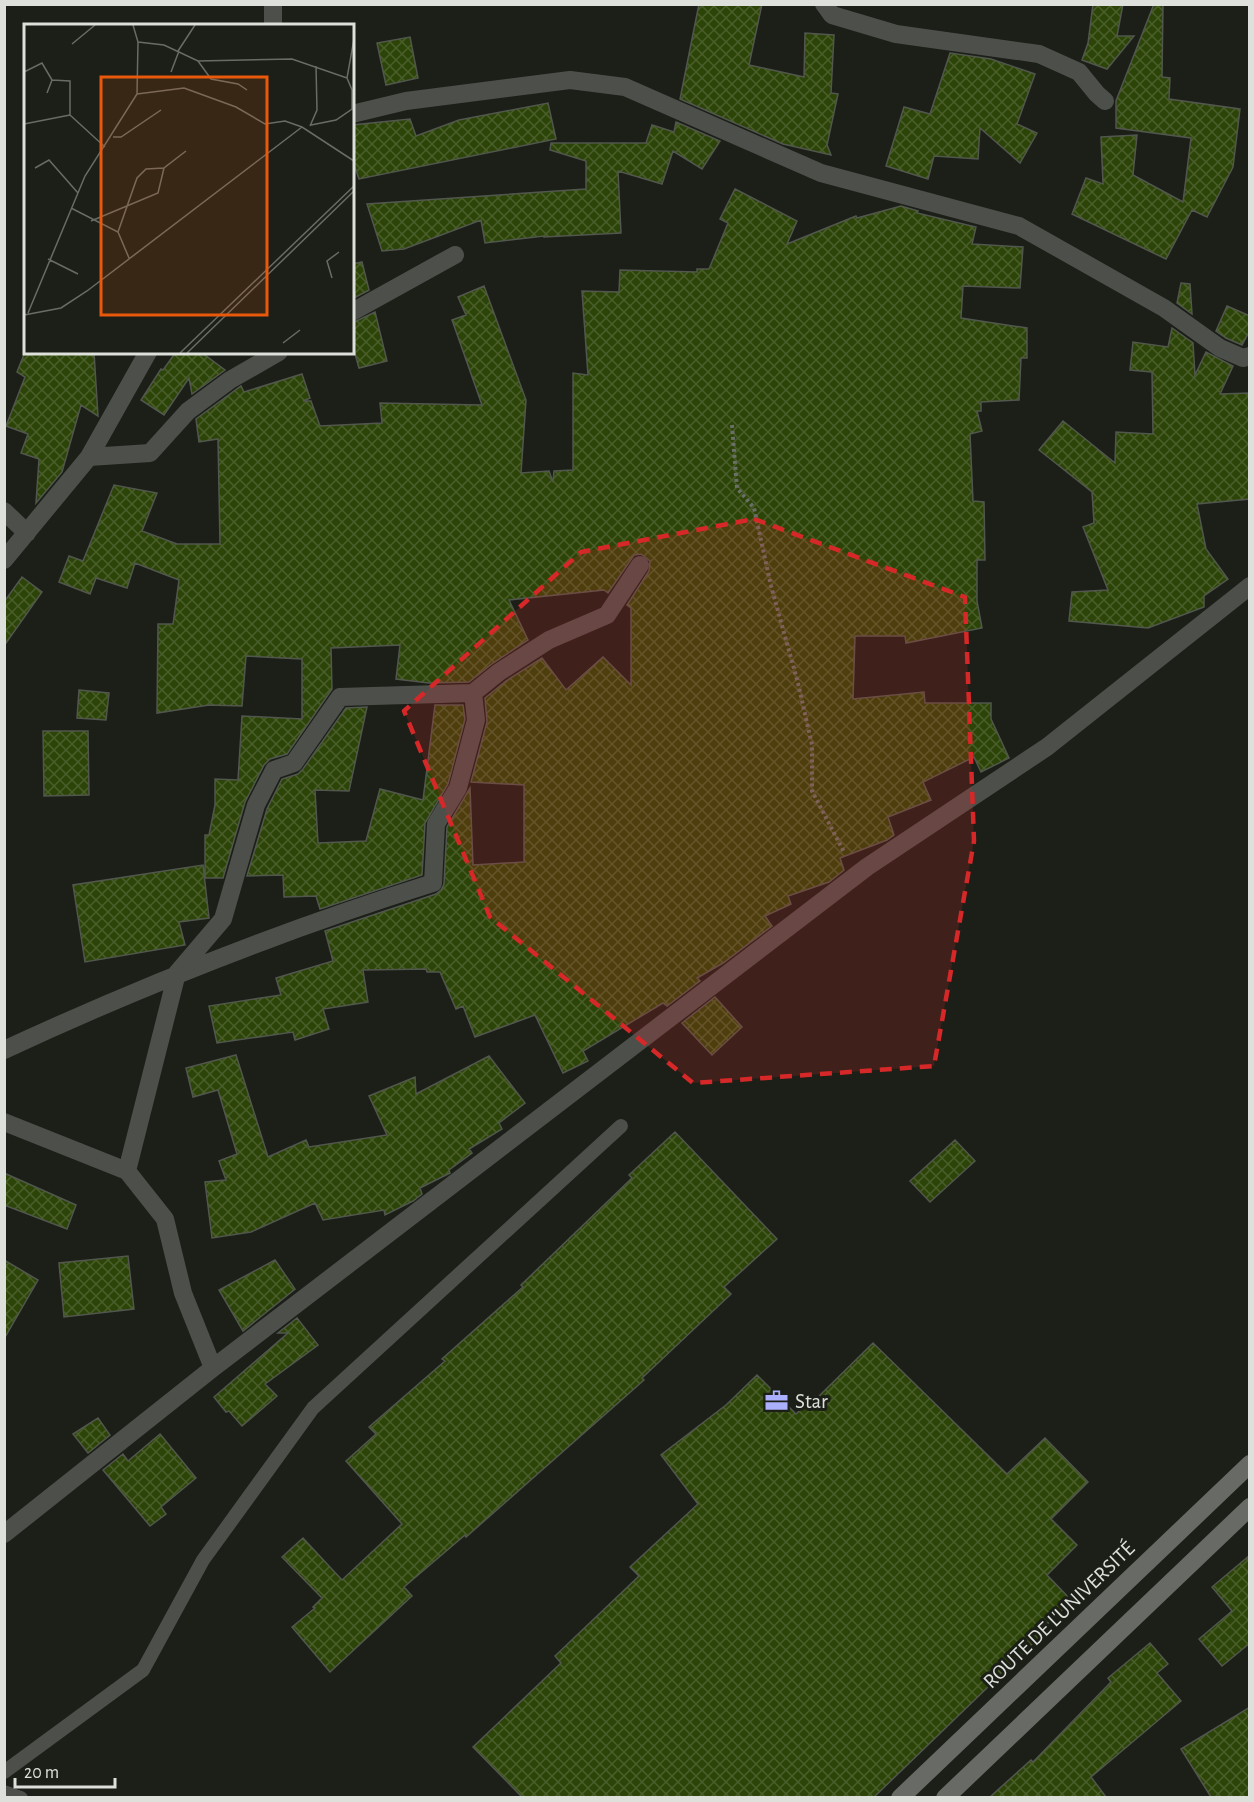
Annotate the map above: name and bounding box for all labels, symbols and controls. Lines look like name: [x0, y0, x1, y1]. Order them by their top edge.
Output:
inset map: [24, 24, 354, 354]
office icon: Star: [764, 1388, 790, 1414]
place label: Star: [795, 1391, 828, 1412]
street label: ROUTE DE L'UNIVERSITÉ: [978, 1536, 1139, 1692]
scale bar: [15, 1751, 116, 1789]
text: 20 m: [24, 1764, 59, 1782]

